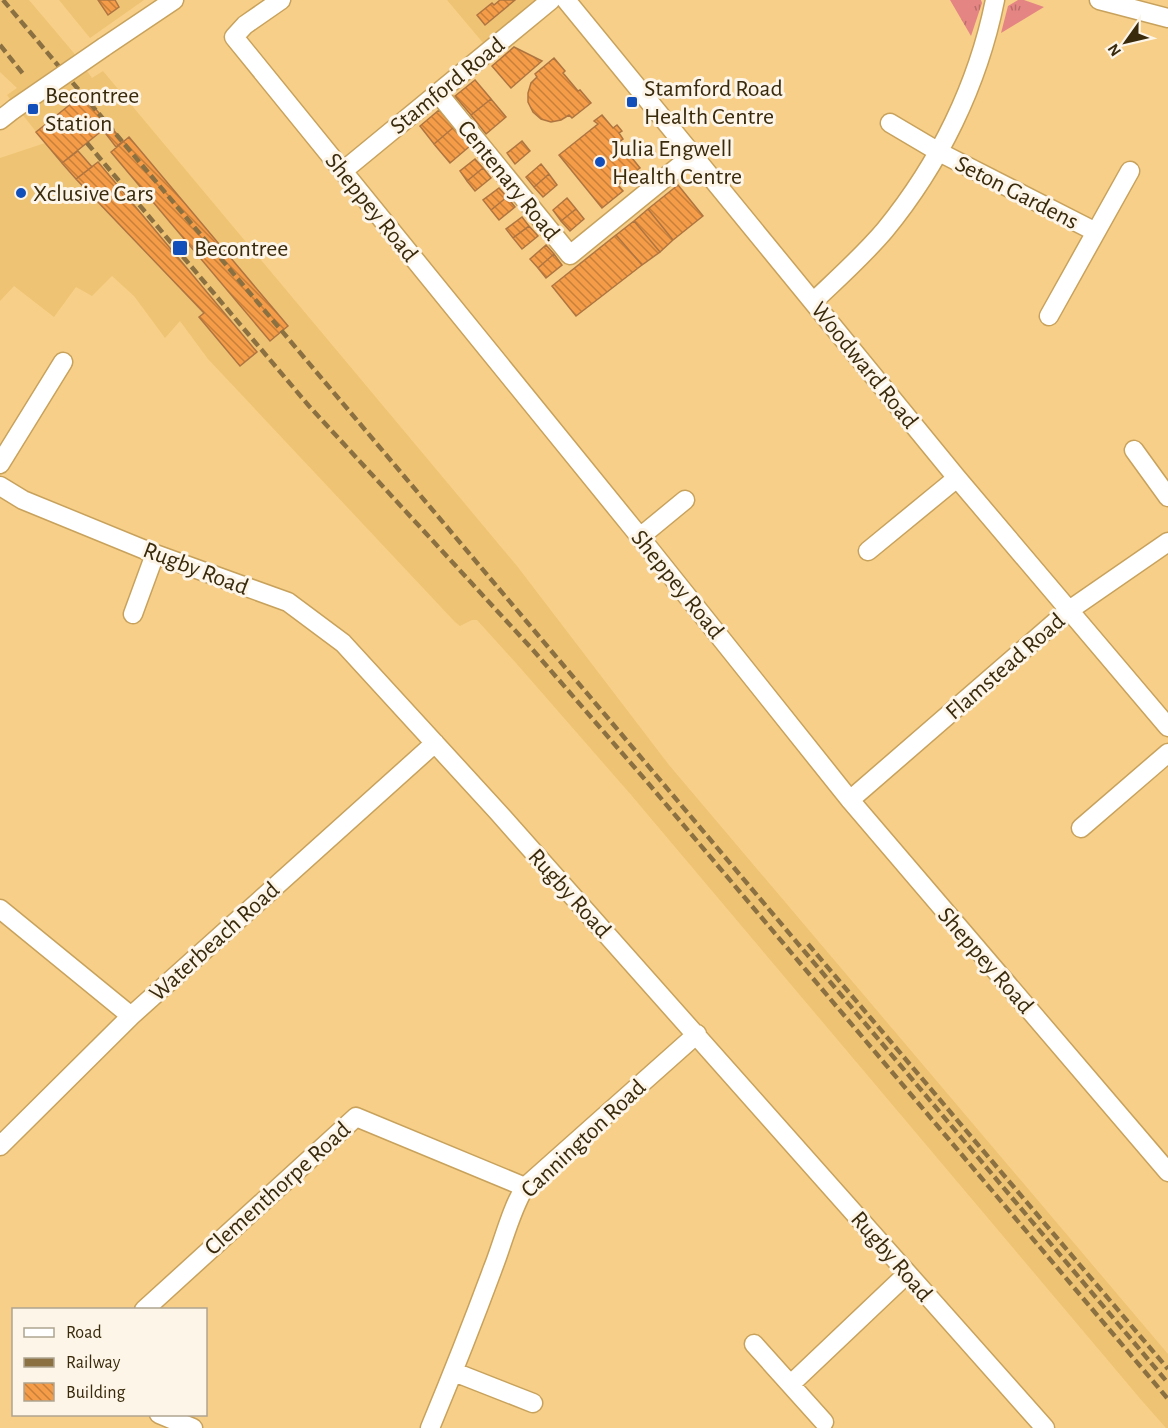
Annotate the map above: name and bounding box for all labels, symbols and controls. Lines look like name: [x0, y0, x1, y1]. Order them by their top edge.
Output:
north arrow: [1096, 12, 1156, 72]
street label: Stamford Road: [386, 33, 509, 139]
text: N: [1105, 41, 1124, 59]
place label: Stamford Road Health Centre: [644, 77, 783, 129]
place label: Becontree Station: [45, 84, 139, 136]
marker: Stamford Road Health Centre: [625, 95, 639, 109]
marker: Becontree Station: [26, 102, 40, 116]
street label: Centenary Road: [453, 116, 564, 245]
place label: Julia Engwell Health Centre: [612, 137, 742, 189]
street label: Sheppey Road: [320, 149, 422, 267]
street label: Seton Gardens: [951, 152, 1082, 234]
marker: Julia Engwell Health Centre: [593, 155, 607, 169]
place label: Xclusive Cars: [33, 182, 154, 206]
marker: Xclusive Cars: [14, 186, 28, 200]
place label: Becontree: [194, 237, 288, 261]
marker: Becontree: [171, 239, 189, 257]
street label: Woodward Road: [806, 298, 922, 433]
street label: Sheppey Road: [626, 526, 728, 644]
street label: Rugby Road: [140, 538, 252, 600]
street label: Flamstead Road: [942, 609, 1070, 725]
street label: Rugby Road: [523, 844, 615, 943]
street label: Waterbeach Road: [145, 878, 284, 1006]
street label: Sheppey Road: [933, 903, 1038, 1018]
street label: Cannington Road: [517, 1075, 651, 1202]
street label: Clementhorpe Road: [200, 1117, 355, 1260]
street label: Rugby Road: [846, 1207, 937, 1306]
legend: [12, 1308, 207, 1416]
text: Road: [66, 1324, 102, 1342]
text: Railway: [66, 1354, 121, 1372]
text: Building: [66, 1384, 126, 1402]

